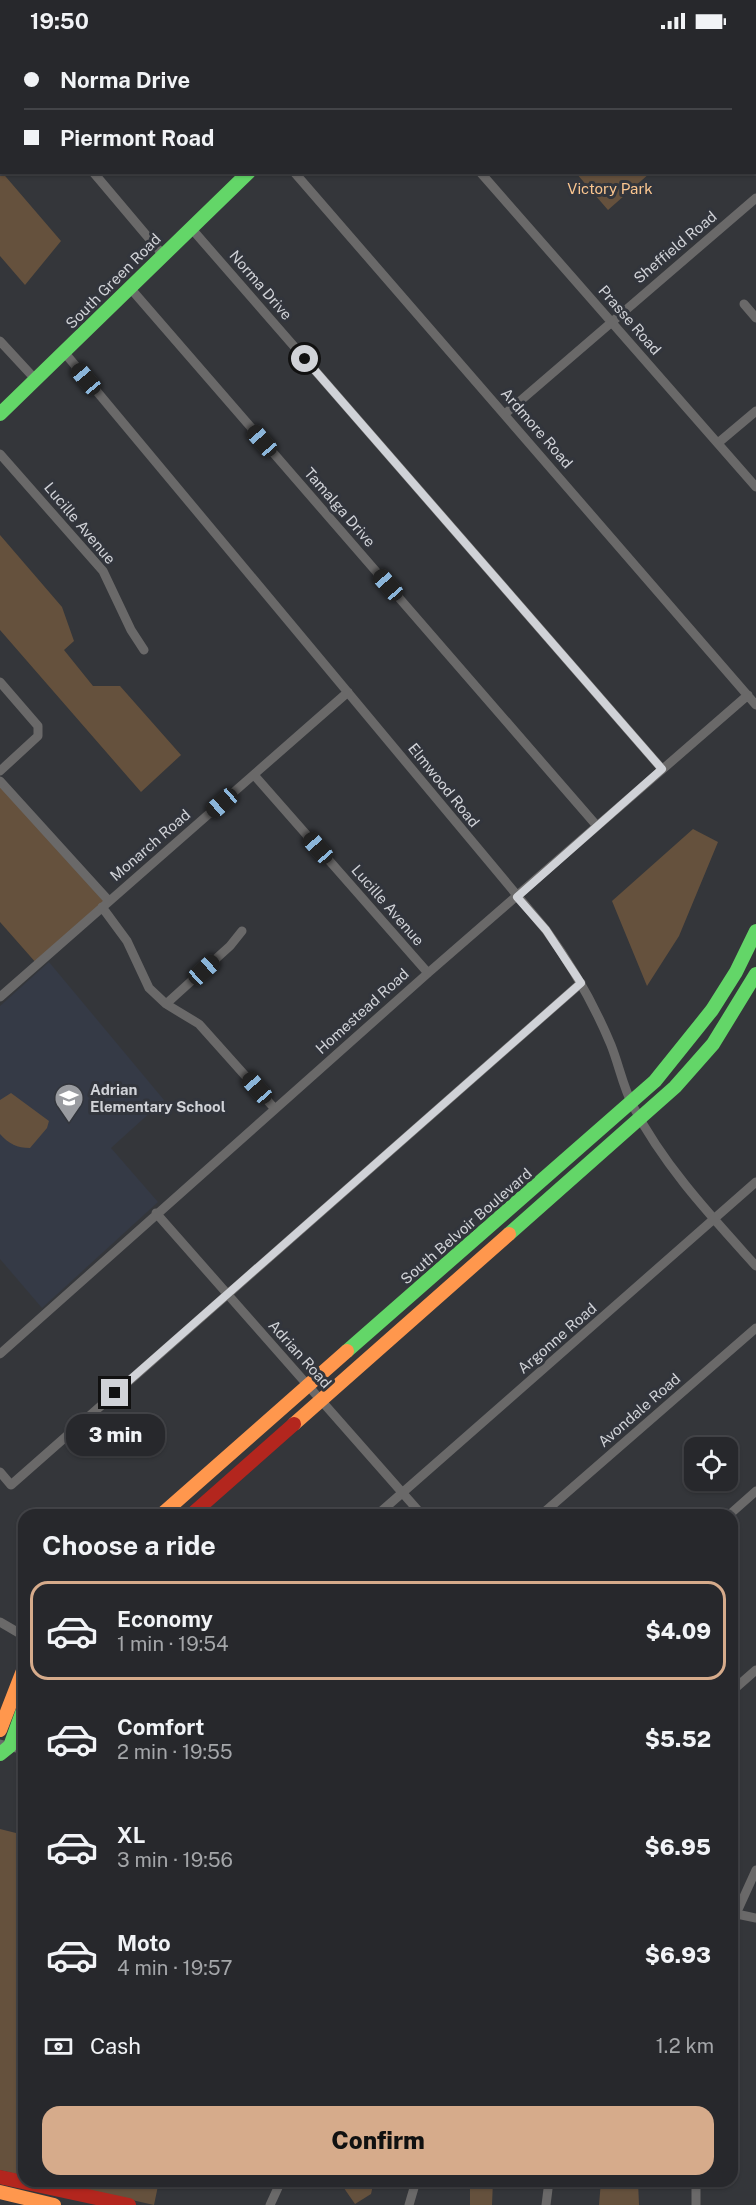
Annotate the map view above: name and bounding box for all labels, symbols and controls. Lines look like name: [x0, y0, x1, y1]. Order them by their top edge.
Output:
text: 19:50: [30, 8, 89, 34]
text: Norma Drive: [60, 67, 190, 93]
text: Piermont Road: [60, 125, 214, 151]
park label: Victory Park: [567, 180, 653, 197]
street label: Sheffield Road: [630, 207, 720, 287]
street label: South Green Road: [62, 230, 164, 332]
street label: Norma Drive: [226, 247, 296, 323]
street label: Prasse Road: [595, 282, 665, 358]
route start: [291, 345, 318, 372]
car: [68, 359, 104, 399]
street label: Ardmore Road: [498, 385, 576, 471]
car: [243, 422, 281, 460]
street label: Tamalga Drive: [301, 464, 379, 550]
street label: Lucille Avenue: [41, 479, 119, 567]
car: [369, 566, 407, 604]
street label: Elmwood Road: [405, 740, 483, 830]
car: [203, 784, 241, 822]
street label: Monarch Road: [107, 806, 193, 884]
car: [299, 829, 337, 867]
street label: Lucille Avenue: [348, 861, 428, 949]
car: [185, 951, 223, 989]
street label: Homestead Road: [312, 965, 412, 1057]
car: [238, 1069, 276, 1107]
place label: Adrian Elementary School: [90, 1081, 226, 1115]
school or university icon: Adrian Elementary School: [53, 1082, 85, 1124]
street label: South Belvoir Boulevard: [397, 1165, 535, 1287]
street label: Argonne Road: [514, 1299, 600, 1377]
street label: Adrian Road: [265, 1317, 335, 1391]
street label: Avondale Road: [594, 1370, 684, 1450]
route end: [101, 1379, 128, 1406]
callout: 3 min: [66, 1414, 164, 1456]
text: 3 min: [89, 1423, 142, 1447]
map controls: [684, 1437, 738, 1491]
button: locate: [684, 1437, 738, 1491]
text: Choose a ride: [42, 1529, 216, 1561]
icon: car: [45, 1604, 99, 1658]
text: Economy: [117, 1606, 213, 1632]
text: $4.09: [645, 1618, 711, 1644]
text: 1 min · 19:54: [117, 1632, 229, 1656]
icon: car: [45, 1712, 99, 1766]
text: Comfort: [117, 1714, 204, 1740]
text: $5.52: [645, 1726, 711, 1752]
text: 2 min · 19:55: [117, 1740, 233, 1764]
icon: car: [45, 1820, 99, 1874]
text: XL: [117, 1822, 145, 1848]
text: $6.95: [644, 1834, 711, 1860]
text: 3 min · 19:56: [117, 1848, 233, 1872]
icon: car: [45, 1928, 99, 1982]
text: Moto: [117, 1930, 171, 1956]
text: $6.93: [645, 1942, 711, 1968]
text: 4 min · 19:57: [117, 1956, 233, 1980]
icon: cash: [42, 2030, 75, 2063]
text: Cash: [90, 2033, 141, 2059]
text: 1.2 km: [656, 2034, 714, 2058]
button: Confirm: [42, 2106, 714, 2175]

